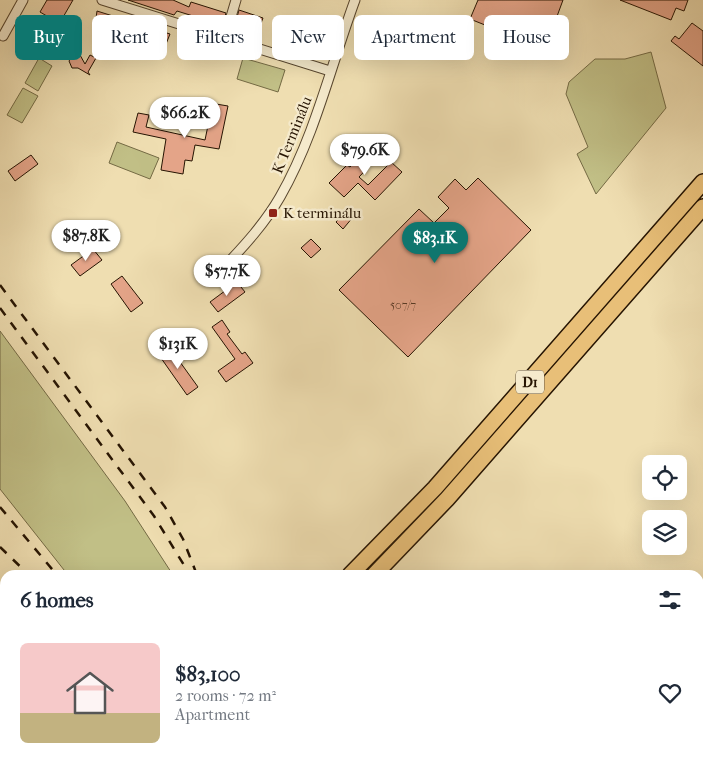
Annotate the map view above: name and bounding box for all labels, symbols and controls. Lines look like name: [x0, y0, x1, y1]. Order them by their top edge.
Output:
chip: Buy: [15, 15, 82, 60]
chip: Rent: [92, 15, 167, 60]
chip: Filters: [177, 15, 262, 60]
chip: New: [272, 15, 344, 60]
chip: Apartment: [354, 15, 474, 60]
chip: House: [484, 15, 569, 60]
street label: K Terminálu: [268, 93, 316, 176]
pin: $66.2K: [144, 96, 226, 139]
text: $66.2K: [160, 103, 210, 122]
pin: $79.6K: [324, 134, 406, 176]
text: $79.6K: [341, 140, 389, 159]
place label: K terminálu: [283, 204, 362, 222]
marker: K terminálu: [267, 207, 279, 219]
pin: $87.8K: [45, 220, 127, 262]
pin: $83.1K: [394, 222, 476, 264]
text: $87.8K: [62, 226, 110, 245]
text: $83.1K: [413, 228, 457, 247]
pin: $57.7K: [186, 254, 268, 297]
text: $57.7K: [205, 261, 249, 280]
house number: 507/7: [390, 298, 416, 312]
pin: $131K: [143, 328, 213, 370]
text: $131K: [159, 334, 197, 353]
road number: D1: [516, 371, 544, 394]
map controls: [642, 455, 687, 555]
button: locate: [642, 455, 687, 500]
button: layers: [642, 510, 687, 555]
icon: filters: [656, 586, 684, 614]
text: 6 homes: [20, 588, 94, 612]
text: $83,100: [175, 662, 241, 686]
icon: home: [60, 663, 120, 723]
icon: heart: [656, 679, 684, 707]
text: 2 rooms · 72 m²: [175, 686, 276, 705]
text: Apartment: [175, 705, 250, 724]

